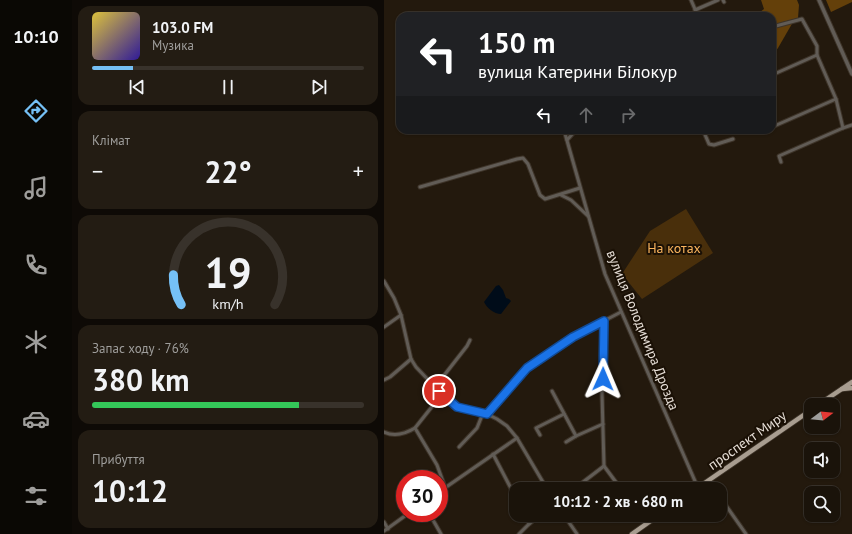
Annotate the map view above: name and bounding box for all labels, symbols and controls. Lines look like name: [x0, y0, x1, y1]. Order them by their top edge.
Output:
text: 103.0 FM: [152, 18, 213, 37]
text: 150 m: [478, 24, 555, 61]
text: 10:10: [13, 25, 59, 48]
icon: left: [412, 28, 464, 80]
text: Музика: [152, 37, 194, 54]
text: вулиця Катерини Білокур: [478, 60, 677, 83]
icon: previous: [126, 76, 148, 98]
icon: pause: [217, 76, 239, 98]
icon: next: [308, 76, 330, 98]
icon: directions: [22, 97, 50, 125]
icon: left: [533, 104, 555, 126]
icon: ahead: [575, 104, 597, 126]
icon: right: [617, 104, 639, 126]
text: Клімат: [92, 132, 130, 149]
text: 22°: [204, 152, 252, 191]
text: −: [92, 157, 103, 185]
text: +: [353, 157, 364, 185]
icon: music: [22, 174, 50, 202]
park label: На котах: [647, 239, 701, 257]
text: 19: [204, 246, 252, 299]
street label: вулиця Володимира Дрозда: [603, 247, 683, 413]
icon: phone: [22, 251, 50, 279]
text: km/h: [212, 294, 244, 313]
icon: climate: [22, 328, 50, 356]
text: Запас ходу · 76%: [92, 340, 189, 357]
position arrow: [582, 358, 624, 400]
text: 380 km: [92, 360, 190, 399]
pin: [422, 374, 456, 408]
icon: arrive: [428, 380, 450, 402]
north arrow: [804, 398, 840, 434]
map controls: [804, 398, 840, 522]
icon: car: [22, 405, 50, 433]
street label: проспект Миру: [704, 406, 790, 474]
button: sound: [804, 442, 840, 478]
text: Прибуття: [92, 451, 145, 468]
speed limit sign: 30: [396, 470, 448, 522]
text: 10:12: [92, 471, 168, 510]
icon: filters: [22, 482, 50, 510]
button: search: [804, 486, 840, 522]
text: 10:12 · 2 хв · 680 m: [553, 492, 683, 511]

